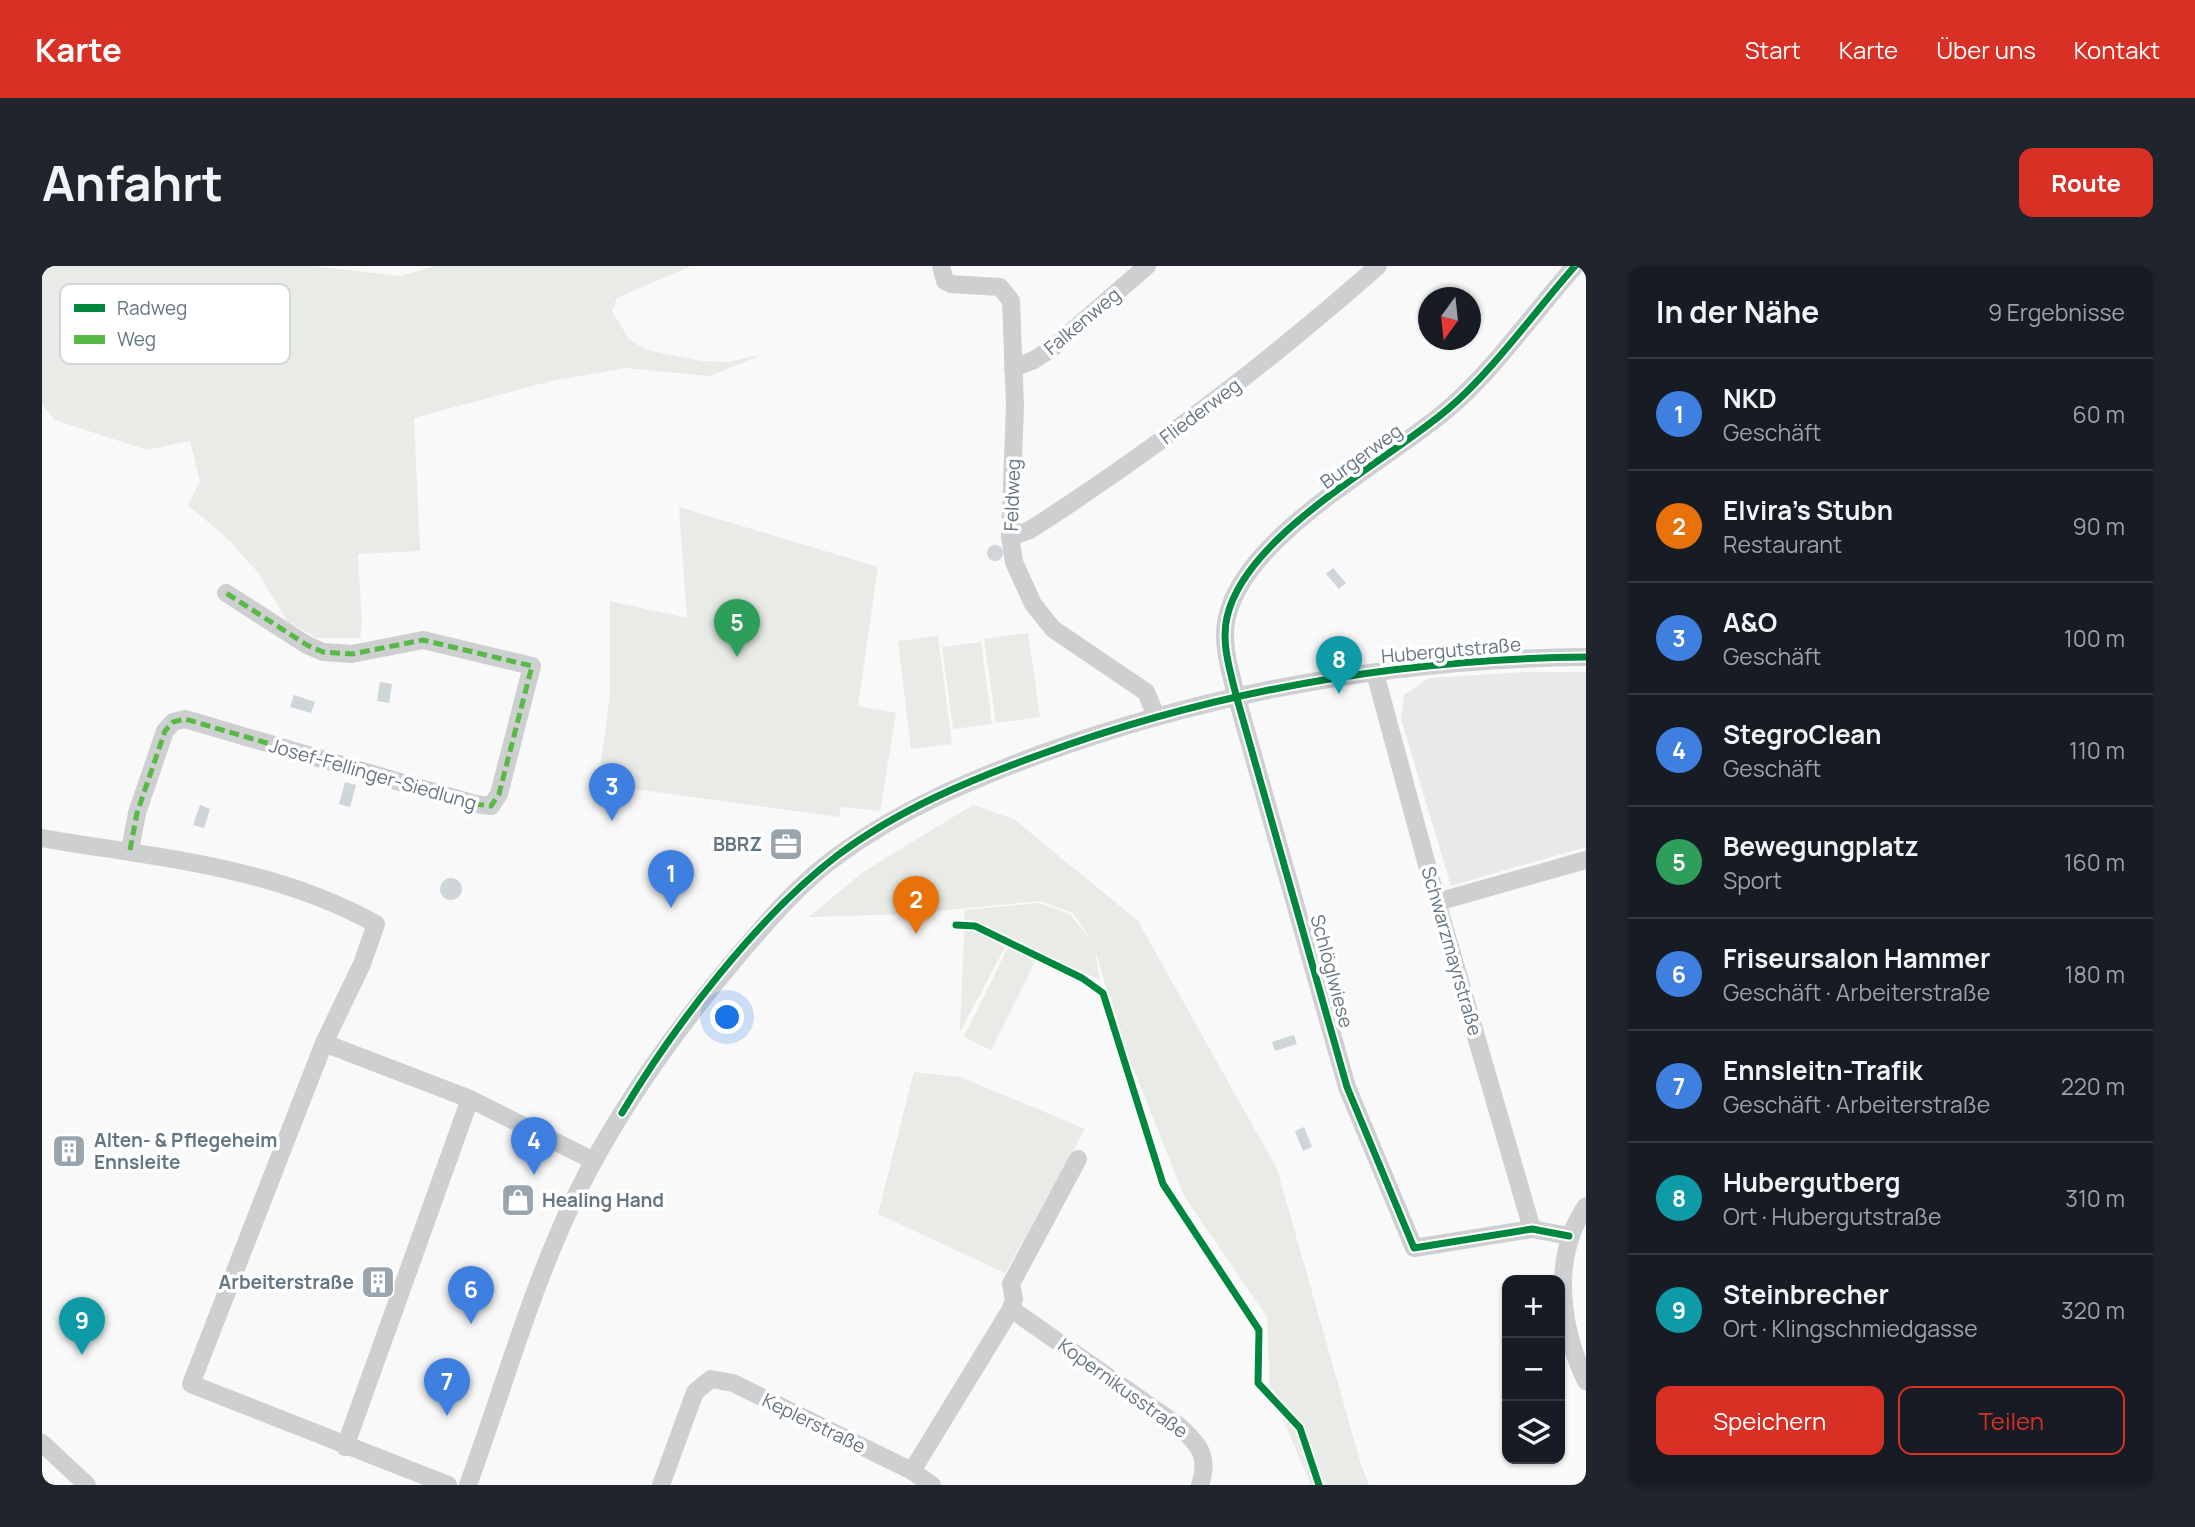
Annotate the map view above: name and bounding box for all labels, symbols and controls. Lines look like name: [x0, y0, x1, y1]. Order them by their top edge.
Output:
text: Karte: [35, 27, 122, 72]
text: Start: [1745, 33, 1801, 66]
text: Karte: [1839, 33, 1898, 66]
text: Über uns: [1936, 33, 2036, 66]
text: Kontakt: [2074, 33, 2160, 66]
button: Route: [2019, 148, 2153, 217]
text: Anfahrt: [42, 149, 223, 216]
street label: Falkenweg: [1038, 281, 1126, 361]
legend: [60, 284, 290, 364]
north arrow: [1418, 287, 1481, 350]
text: In der Nähe: [1656, 291, 1819, 332]
text: Radweg: [117, 295, 187, 321]
text: 9 Ergebnisse: [1988, 296, 2125, 328]
text: Weg: [117, 326, 156, 352]
street label: Fliederweg: [1154, 372, 1246, 450]
text: NKD: [1723, 380, 1777, 416]
text: 1: [1674, 398, 1684, 430]
text: 60 m: [2073, 398, 2125, 430]
text: Geschäft: [1723, 416, 1821, 448]
street label: Burgerweg: [1315, 418, 1407, 494]
street label: Feldweg: [998, 458, 1026, 532]
text: Elvira's Stubn: [1723, 492, 1893, 528]
text: 2: [1672, 510, 1686, 542]
text: 90 m: [2073, 510, 2125, 542]
text: Restaurant: [1723, 528, 1842, 560]
pin: 5: [714, 599, 760, 657]
text: A&O: [1723, 604, 1777, 640]
text: 3: [1672, 622, 1686, 654]
text: 100 m: [2064, 622, 2125, 654]
street label: Hubergutstraße: [1380, 631, 1522, 669]
pin: 8: [1316, 636, 1362, 694]
text: Geschäft: [1723, 640, 1821, 672]
text: StegroClean: [1723, 716, 1882, 752]
street label: Josef-Fellinger-Siedlung: [266, 732, 480, 816]
text: 4: [1672, 734, 1686, 766]
text: 110 m: [2069, 734, 2125, 766]
text: Geschäft: [1723, 752, 1821, 784]
pin: 3: [589, 763, 635, 821]
office icon: BBRZ: [767, 825, 805, 863]
text: Bewegungplatz: [1723, 828, 1919, 864]
place label: BBRZ: [713, 831, 762, 857]
text: 5: [1672, 846, 1686, 878]
text: 160 m: [2064, 846, 2125, 878]
pin: 1: [648, 850, 694, 908]
street label: Schwarzmayrstraße: [1415, 863, 1489, 1039]
text: Sport: [1723, 864, 1782, 896]
pin: 2: [893, 876, 939, 934]
street label: Schlöglwiese: [1304, 912, 1360, 1030]
text: Friseursalon Hammer: [1723, 940, 1990, 976]
text: 6: [1672, 958, 1686, 990]
text: 180 m: [2065, 958, 2125, 990]
text: Geschäft · Arbeiterstraße: [1723, 976, 1990, 1008]
your location: [710, 1000, 744, 1034]
text: Ennsleitn-Trafik: [1723, 1052, 1922, 1088]
text: 7: [1673, 1070, 1685, 1102]
text: 220 m: [2061, 1070, 2125, 1102]
text: Geschäft · Arbeiterstraße: [1723, 1088, 1990, 1120]
pin: 4: [511, 1117, 557, 1175]
place label: Alten- & Pflegeheim Ennsleite: [94, 1127, 277, 1175]
building icon: Alten- & Pflegeheim Ennsleite: [50, 1132, 88, 1170]
text: Hubergutberg: [1723, 1164, 1901, 1200]
shop icon: Healing Hand: [499, 1181, 537, 1219]
text: 8: [1672, 1182, 1686, 1214]
text: 310 m: [2065, 1182, 2125, 1214]
place label: Healing Hand: [542, 1187, 664, 1213]
text: Ort · Hubergutstraße: [1723, 1200, 1941, 1232]
building icon: Arbeiterstraße: [359, 1263, 397, 1301]
pin: 6: [448, 1266, 494, 1324]
place label: Arbeiterstraße: [219, 1269, 354, 1295]
map controls: [1502, 1275, 1565, 1464]
button: +: [1502, 1275, 1565, 1338]
text: Steinbrecher: [1723, 1276, 1889, 1312]
text: 9: [1672, 1294, 1686, 1326]
text: 320 m: [2061, 1294, 2125, 1326]
pin: 9: [59, 1297, 105, 1355]
text: Ort · Klingschmiedgasse: [1723, 1312, 1978, 1344]
street label: Kopernikusstraße: [1053, 1332, 1193, 1444]
button: −: [1502, 1338, 1565, 1401]
pin: 7: [424, 1358, 470, 1416]
button: Speichern: [1656, 1386, 1884, 1455]
button: Teilen: [1898, 1386, 2125, 1455]
street label: Keplerstraße: [758, 1387, 870, 1459]
button: layers: [1502, 1401, 1565, 1464]

